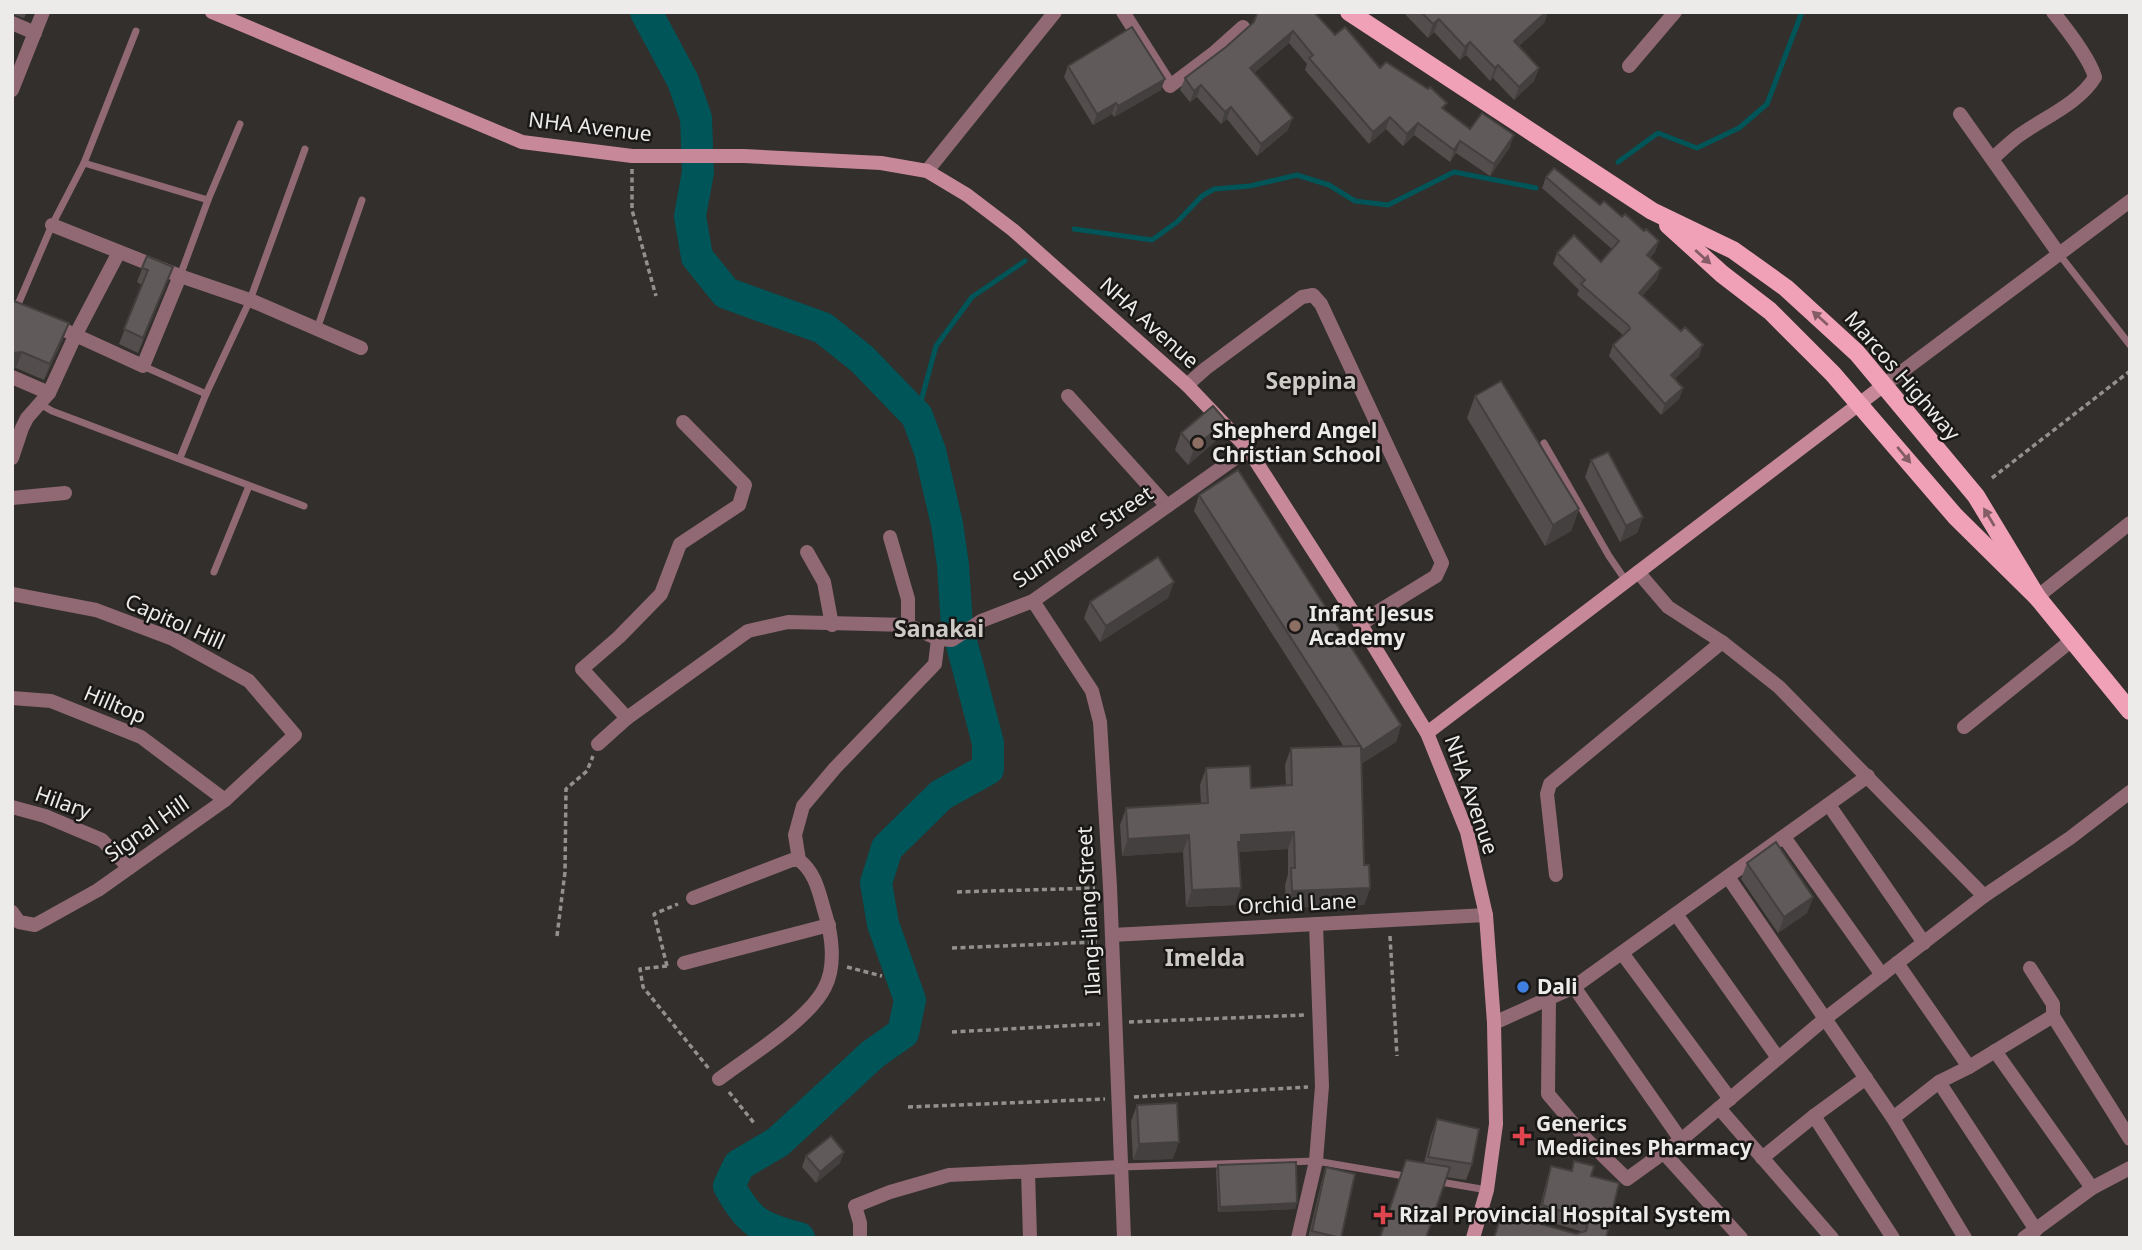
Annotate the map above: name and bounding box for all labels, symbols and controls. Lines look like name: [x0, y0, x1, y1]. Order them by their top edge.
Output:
street label: NHA Avenue: [527, 105, 653, 147]
one-way arrow: [1694, 249, 1712, 265]
street label: NHA Avenue: [1094, 270, 1205, 374]
street label: Marcos Highway: [1839, 305, 1967, 446]
one-way arrow: [1811, 310, 1829, 326]
district label: Seppina: [1265, 364, 1357, 396]
place label: Shepherd Angel Christian School: [1212, 416, 1381, 468]
marker: Shepherd Angel Christian School: [1190, 435, 1206, 451]
one-way arrow: [1896, 447, 1911, 464]
street label: Sunflower Street: [1007, 479, 1158, 594]
one-way arrow: [1983, 508, 1995, 527]
street label: Capitol Hill: [121, 587, 230, 656]
place label: Infant Jesus Academy: [1309, 599, 1434, 651]
district label: Sanakai: [894, 612, 984, 644]
marker: Infant Jesus Academy: [1287, 618, 1303, 634]
street label: Hilltop: [80, 678, 151, 730]
street label: NHA Avenue: [1439, 731, 1505, 858]
street label: Hilary: [32, 779, 95, 825]
street label: Signal Hill: [99, 789, 194, 868]
street label: Ilang-ilang Street: [1070, 825, 1106, 996]
street label: Orchid Lane: [1237, 886, 1357, 920]
district label: Imelda: [1165, 941, 1245, 973]
place label: Dali: [1537, 972, 1578, 1000]
marker: Dali: [1515, 979, 1531, 995]
place label: Generics Medicines Pharmacy: [1536, 1109, 1752, 1161]
marker: Generics Medicines Pharmacy: [1514, 1128, 1530, 1144]
place label: Rizal Provincial Hospital System: [1399, 1200, 1731, 1228]
marker: Rizal Provincial Hospital System: [1373, 1205, 1393, 1225]

